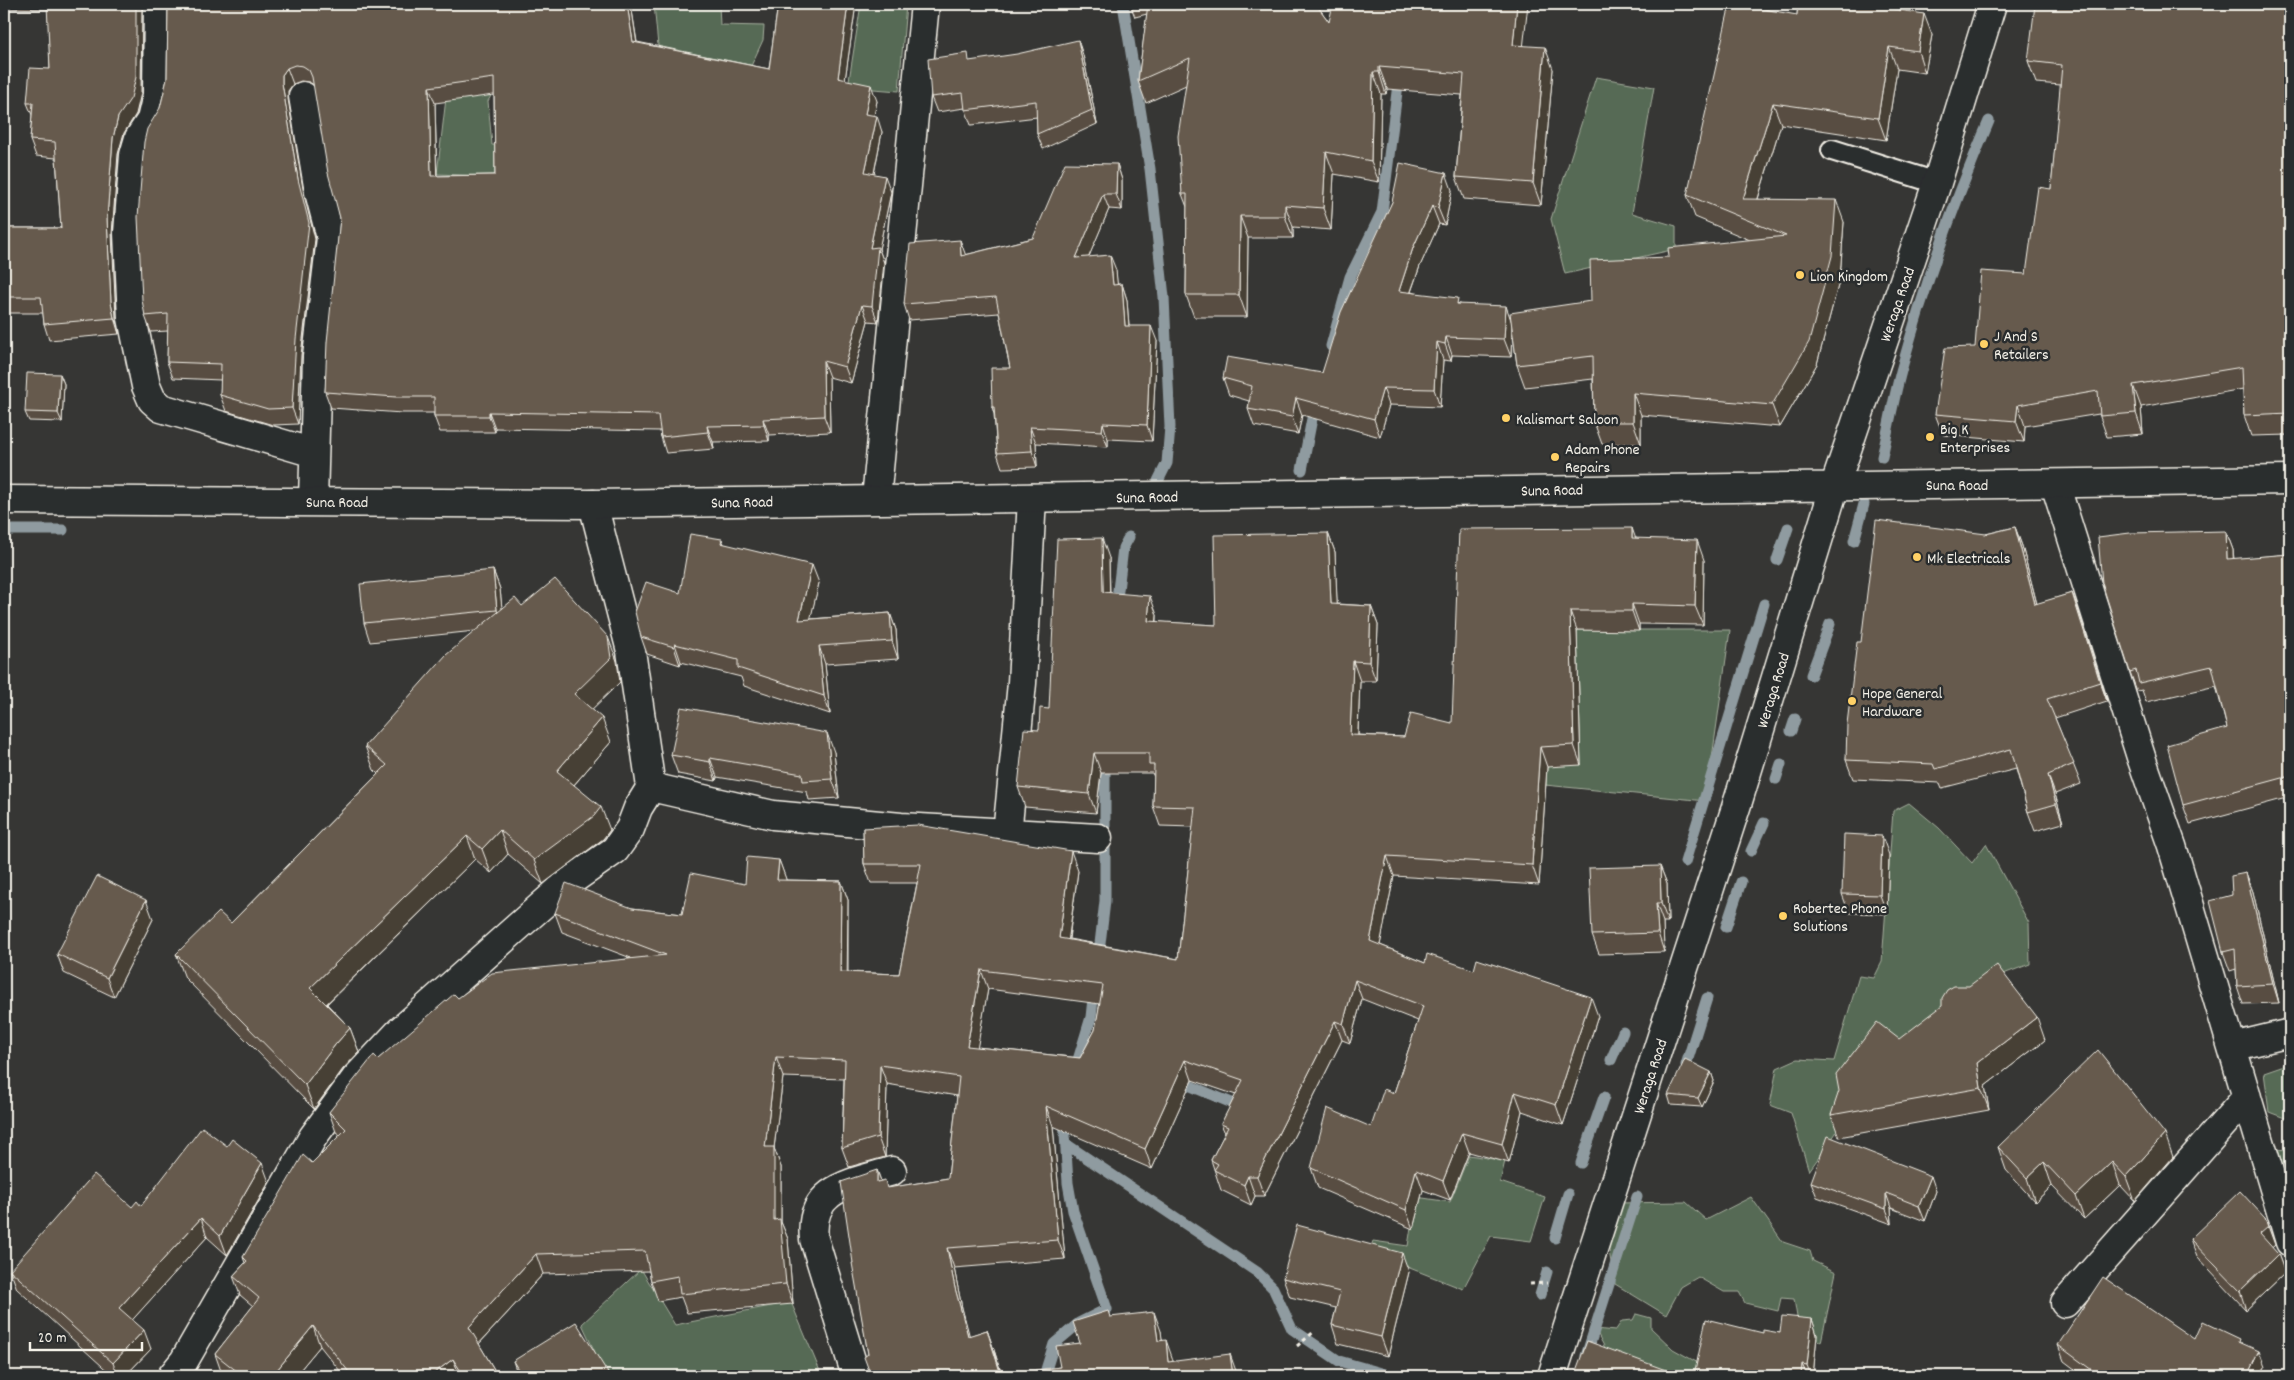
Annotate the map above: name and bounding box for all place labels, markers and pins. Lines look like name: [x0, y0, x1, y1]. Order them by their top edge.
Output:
place label: Lion Kingdom: [1810, 266, 1888, 289]
marker: Lion Kingdom: [1794, 269, 1806, 281]
place label: J And S Retailers: [1994, 326, 2049, 367]
marker: J And S Retailers: [1978, 338, 1990, 350]
place label: Kalismart Saloon: [1516, 409, 1618, 432]
marker: Kalismart Saloon: [1500, 412, 1512, 424]
place label: Big K Enterprises: [1940, 419, 2011, 460]
marker: Big K Enterprises: [1924, 431, 1936, 443]
place label: Adam Phone Repairs: [1565, 439, 1640, 480]
marker: Adam Phone Repairs: [1549, 451, 1561, 463]
place label: Mk Electricals: [1927, 548, 2011, 571]
marker: Mk Electricals: [1911, 551, 1923, 563]
place label: Hope General Hardware: [1862, 683, 1942, 724]
marker: Hope General Hardware: [1846, 695, 1858, 707]
place label: Robertec Phone Solutions: [1793, 898, 1887, 939]
marker: Robertec Phone Solutions: [1777, 910, 1789, 922]

